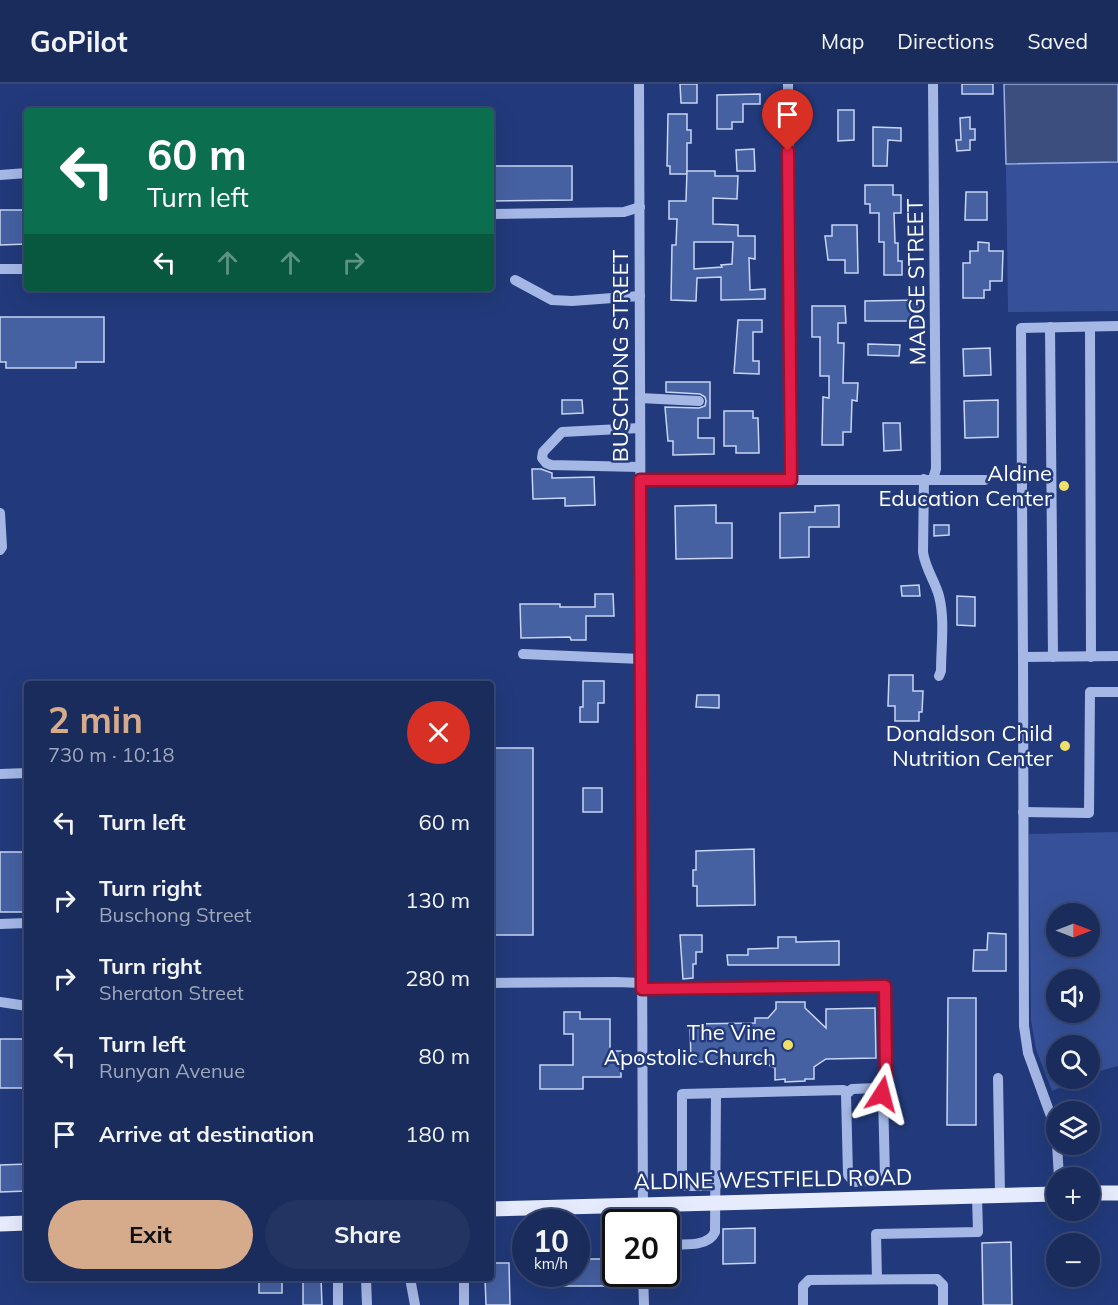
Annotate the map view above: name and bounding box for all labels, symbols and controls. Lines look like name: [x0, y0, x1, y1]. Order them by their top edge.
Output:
text: GoPilot: [30, 24, 128, 59]
text: Map: [821, 28, 864, 54]
text: Directions: [897, 28, 994, 54]
text: Saved: [1027, 28, 1088, 54]
pin: [762, 89, 813, 151]
icon: arrive: [771, 98, 804, 131]
text: 60 m: [147, 128, 247, 181]
icon: left: [48, 132, 126, 210]
text: Turn left: [147, 180, 249, 214]
street label: MADGE STREET: [901, 198, 931, 366]
icon: left: [148, 246, 181, 279]
icon: ahead: [211, 246, 244, 279]
icon: ahead: [274, 246, 307, 279]
icon: right: [337, 246, 370, 279]
street label: BUSCHONG STREET: [606, 250, 634, 462]
place label: Aldine Education Center: [878, 459, 1052, 512]
marker: Aldine Education Center: [1057, 479, 1071, 493]
text: 2 min: [48, 697, 143, 742]
button: close: [407, 701, 470, 764]
place label: Donaldson Child Nutrition Center: [886, 719, 1053, 772]
marker: Donaldson Child Nutrition Center: [1058, 739, 1072, 753]
text: 730 m · 10:18: [48, 742, 174, 767]
icon: left: [48, 806, 81, 839]
text: Turn left: [99, 808, 186, 836]
text: 60 m: [419, 808, 470, 836]
text: Turn right: [99, 874, 202, 902]
icon: right: [48, 884, 81, 917]
text: 130 m: [405, 886, 470, 914]
text: Buschong Street: [99, 902, 251, 927]
north arrow: [1046, 903, 1100, 957]
map controls: [1046, 903, 1100, 1287]
text: Turn right: [99, 952, 202, 980]
icon: right: [48, 962, 81, 995]
text: 280 m: [405, 964, 470, 992]
button: sound: [1046, 969, 1100, 1023]
text: Sheraton Street: [99, 980, 244, 1005]
place label: The Vine Apostolic Church: [604, 1018, 776, 1071]
text: Turn left: [99, 1030, 186, 1058]
button: search: [1046, 1035, 1100, 1089]
marker: The Vine Apostolic Church: [781, 1038, 795, 1052]
icon: left: [48, 1040, 81, 1073]
text: 80 m: [419, 1042, 470, 1070]
text: Runyan Avenue: [99, 1058, 245, 1083]
position arrow: [850, 1062, 914, 1126]
button: layers: [1046, 1101, 1100, 1155]
icon: arrive: [48, 1118, 81, 1151]
text: Arrive at destination: [99, 1120, 314, 1148]
text: 180 m: [405, 1120, 470, 1148]
street label: ALDINE WESTFIELD ROAD: [633, 1163, 913, 1195]
button: +: [1046, 1167, 1100, 1221]
button: Exit: [48, 1200, 253, 1269]
button: Share: [265, 1200, 470, 1269]
speed limit sign: 20: [602, 1209, 680, 1287]
text: 10: [533, 1222, 569, 1260]
button: −: [1046, 1233, 1100, 1287]
text: km/h: [534, 1254, 568, 1273]

